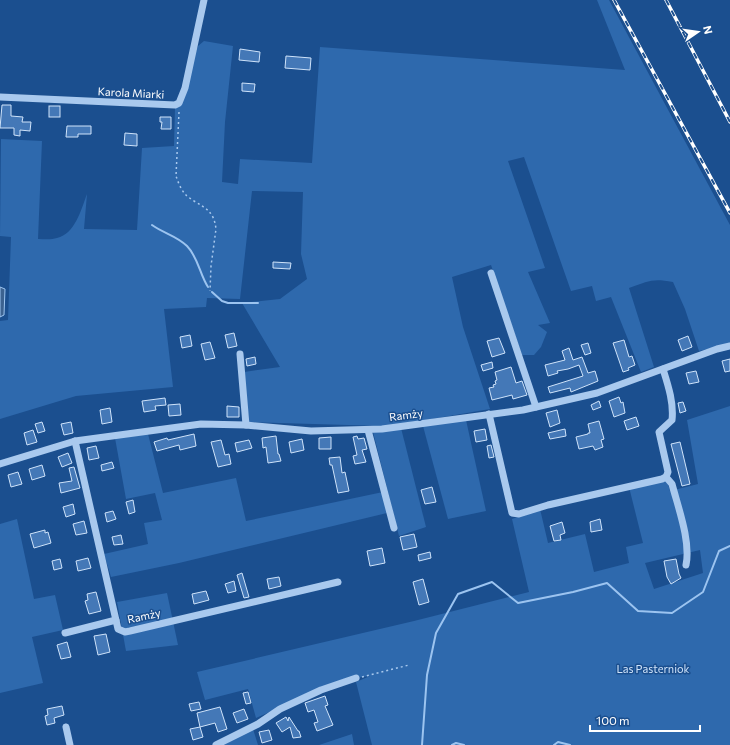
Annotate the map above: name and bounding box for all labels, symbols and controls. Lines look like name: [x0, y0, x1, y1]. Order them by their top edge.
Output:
north arrow: [678, 12, 718, 52]
text: N: [701, 24, 715, 35]
street label: Karola Miarki: [97, 84, 165, 101]
street label: Ramży: [388, 406, 424, 423]
street label: Ramży: [126, 606, 162, 625]
park label: Las Pasterniok: [616, 662, 690, 675]
scale bar: [590, 707, 700, 733]
text: 100 m: [596, 713, 630, 727]

